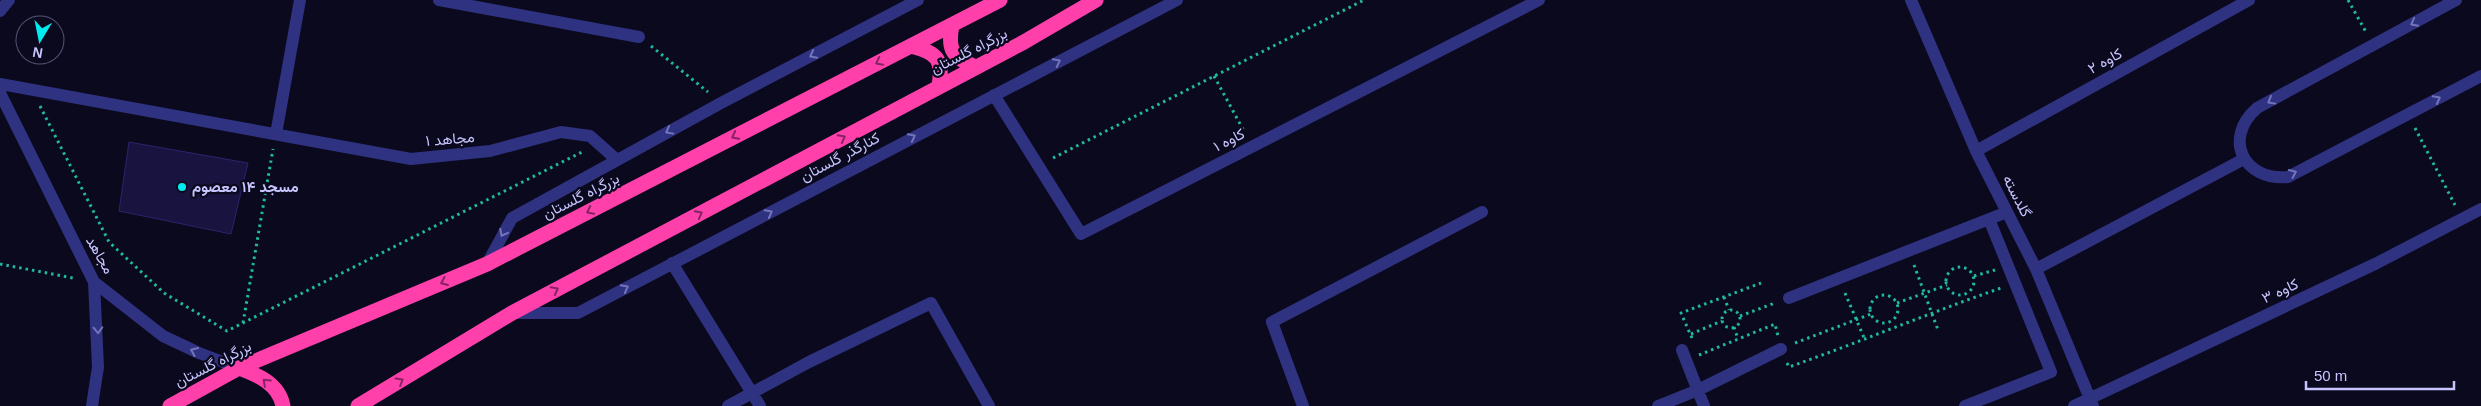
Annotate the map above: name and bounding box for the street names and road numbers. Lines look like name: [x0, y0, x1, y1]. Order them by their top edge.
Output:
street label: بزرگراه گلستان: [928, 24, 1010, 78]
street label: کاوه ۲: [2085, 44, 2126, 78]
street label: کاوه ۱: [1210, 124, 1248, 155]
street label: ۱ مجاهد: [425, 128, 475, 150]
street label: کنارگذر گلستان: [797, 128, 883, 185]
street label: بزرگراه گلستان: [540, 169, 622, 223]
street label: گلدسته: [2000, 172, 2035, 220]
street label: مجاهد: [82, 233, 118, 277]
street label: کاوه ۳: [2259, 275, 2301, 307]
street label: بزرگراه گلستان: [172, 337, 254, 391]

